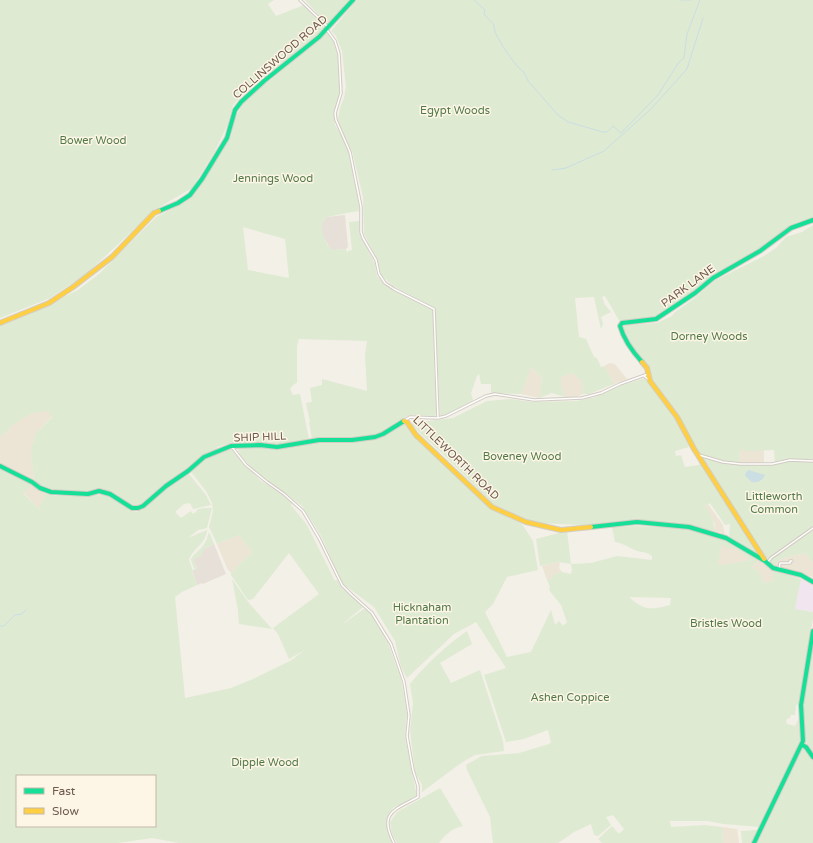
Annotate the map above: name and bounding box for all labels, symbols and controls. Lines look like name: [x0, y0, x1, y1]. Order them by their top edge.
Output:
street label: COLLINSWOOD ROAD: [230, 12, 330, 102]
park label: Egypt Woods: [420, 104, 490, 117]
park label: Bower Wood: [59, 134, 127, 147]
park label: Jennings Wood: [233, 172, 313, 185]
street label: PARK LANE: [659, 262, 717, 310]
park label: Dorney Woods: [671, 330, 747, 343]
street label: LITTLEWORTH ROAD: [410, 413, 502, 503]
street label: SHIP HILL: [233, 430, 287, 444]
park label: Boveney Wood: [483, 450, 561, 463]
park label: Littleworth Common: [746, 490, 802, 516]
park label: Hicknaham Plantation: [393, 601, 451, 627]
park label: Bristles Wood: [690, 617, 762, 630]
park label: Ashen Coppice: [531, 691, 609, 704]
park label: Dipple Wood: [231, 756, 299, 769]
legend: [16, 775, 156, 827]
text: Fast: [52, 784, 76, 798]
text: Slow: [52, 804, 79, 818]

